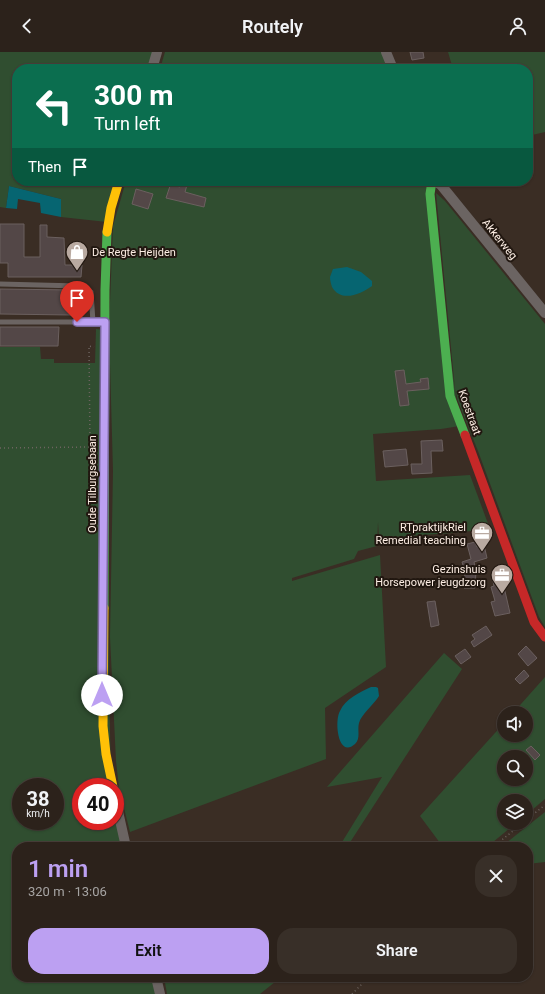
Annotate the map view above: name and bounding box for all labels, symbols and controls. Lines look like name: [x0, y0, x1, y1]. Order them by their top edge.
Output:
icon: back: [16, 15, 38, 37]
icon: person: [507, 15, 529, 37]
text: Routely: [242, 16, 303, 37]
text: 300 m: [94, 79, 173, 112]
icon: left: [28, 80, 80, 132]
text: Turn left: [94, 113, 160, 134]
icon: arrive: [69, 156, 91, 178]
text: Then: [28, 158, 61, 176]
street label: Akkerweg: [479, 217, 520, 262]
shop icon: De Regte Heijden: [64, 239, 90, 272]
place label: De Regte Heijden: [92, 246, 176, 259]
pin: [60, 281, 94, 322]
icon: arrive: [66, 287, 88, 309]
street label: Koestraat: [455, 388, 484, 437]
street label: Oude Tilburgsebaan: [86, 435, 99, 533]
office icon: RTpraktijkRiel Remedial teaching: [469, 520, 495, 553]
place label: RTpraktijkRiel Remedial teaching: [375, 521, 466, 547]
office icon: Gezinshuis Horsepower jeugdzorg: [489, 562, 515, 595]
place label: Gezinshuis Horsepower jeugdzorg: [375, 563, 486, 589]
position arrow: [81, 674, 123, 716]
map controls: [497, 706, 533, 830]
button: sound: [497, 706, 533, 742]
button: search: [497, 750, 533, 786]
speed limit sign: 40: [72, 778, 124, 830]
text: 38: [27, 787, 49, 811]
button: layers: [497, 794, 533, 830]
text: km/h: [26, 808, 50, 819]
text: 1 min: [28, 855, 88, 883]
button: close: [475, 855, 517, 897]
text: 320 m · 13:06: [28, 884, 107, 899]
button: Exit: [28, 928, 269, 974]
button: Share: [277, 928, 517, 974]

